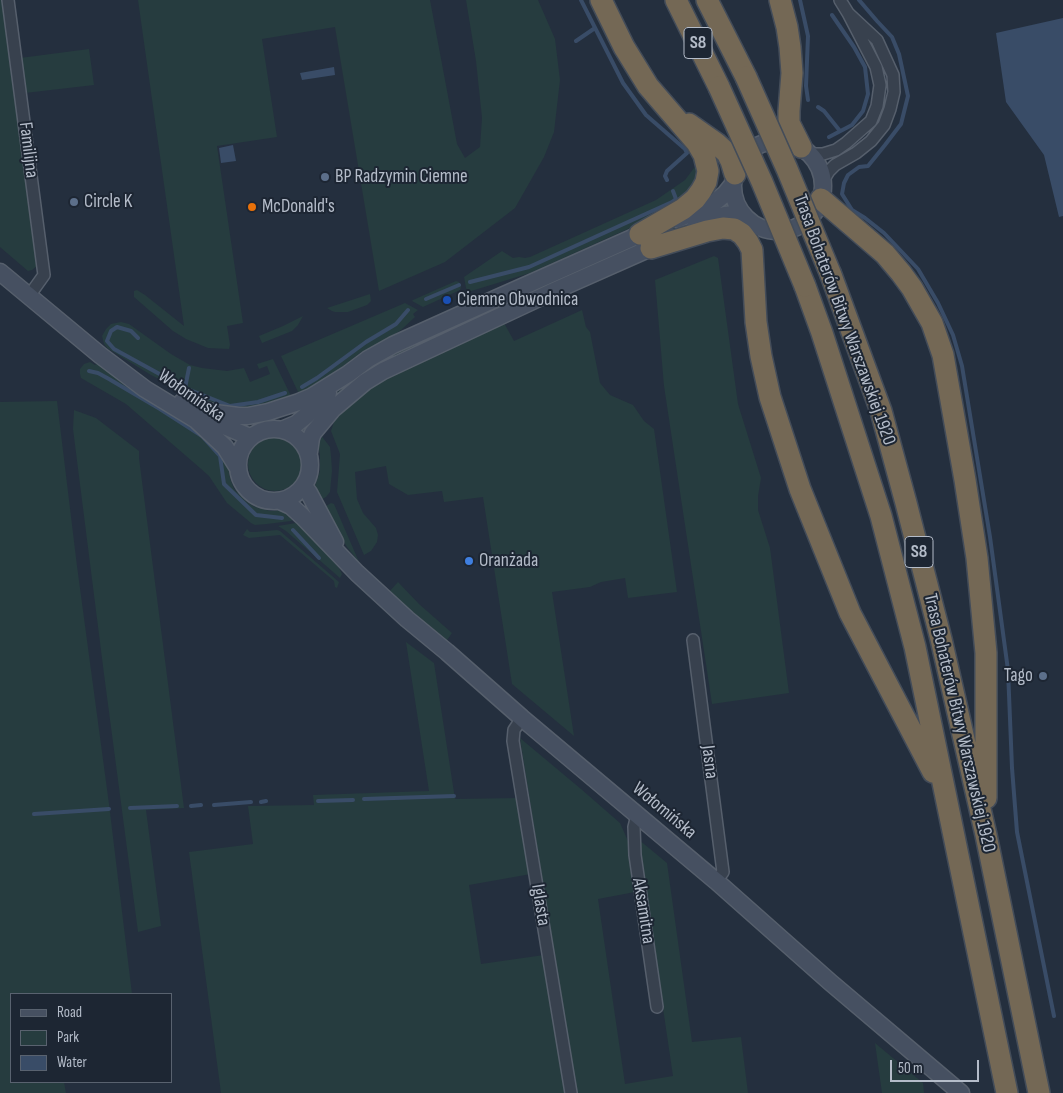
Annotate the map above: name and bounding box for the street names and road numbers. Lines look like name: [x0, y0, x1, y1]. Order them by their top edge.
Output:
road number: S8: [684, 28, 712, 58]
street label: Familijna: [13, 121, 43, 179]
street label: Trasa Bohaterów Bitwy Warszawskiej 1920: [788, 192, 900, 448]
street label: Wołomińska: [153, 365, 229, 427]
road number: S8: [905, 536, 933, 568]
street label: Trasa Bohaterów Bitwy Warszawskiej 1920: [918, 591, 1000, 855]
street label: Jasna: [696, 744, 722, 780]
street label: Wołomińska: [627, 778, 701, 844]
street label: Aksamitna: [627, 876, 659, 946]
street label: Iglasta: [525, 882, 555, 928]

